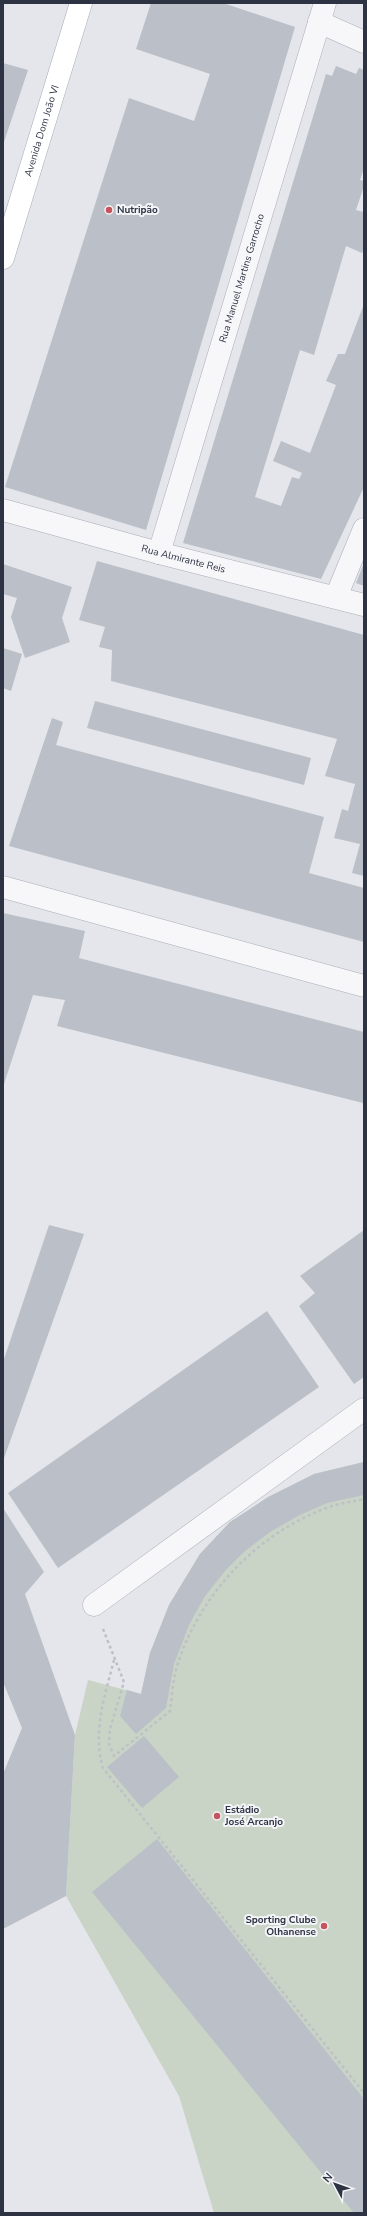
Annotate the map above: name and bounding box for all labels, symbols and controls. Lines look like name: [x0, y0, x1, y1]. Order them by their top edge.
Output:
street label: Avenida Dom João VI: [21, 83, 62, 178]
place label: Nutripão: [117, 203, 158, 217]
marker: Nutripão: [104, 205, 114, 215]
street label: Rua Manuel Martins Garrocho: [216, 212, 268, 344]
street label: Rua Almirante Reis: [140, 541, 227, 577]
place label: Estádio José Arcanjo: [224, 1803, 283, 1829]
marker: Estádio José Arcanjo: [212, 1811, 222, 1821]
place label: Sporting Clube Olhanense: [246, 1913, 317, 1939]
marker: Sporting Clube Olhanense: [319, 1921, 329, 1931]
north arrow: [315, 2164, 355, 2204]
text: N: [319, 2170, 336, 2186]

